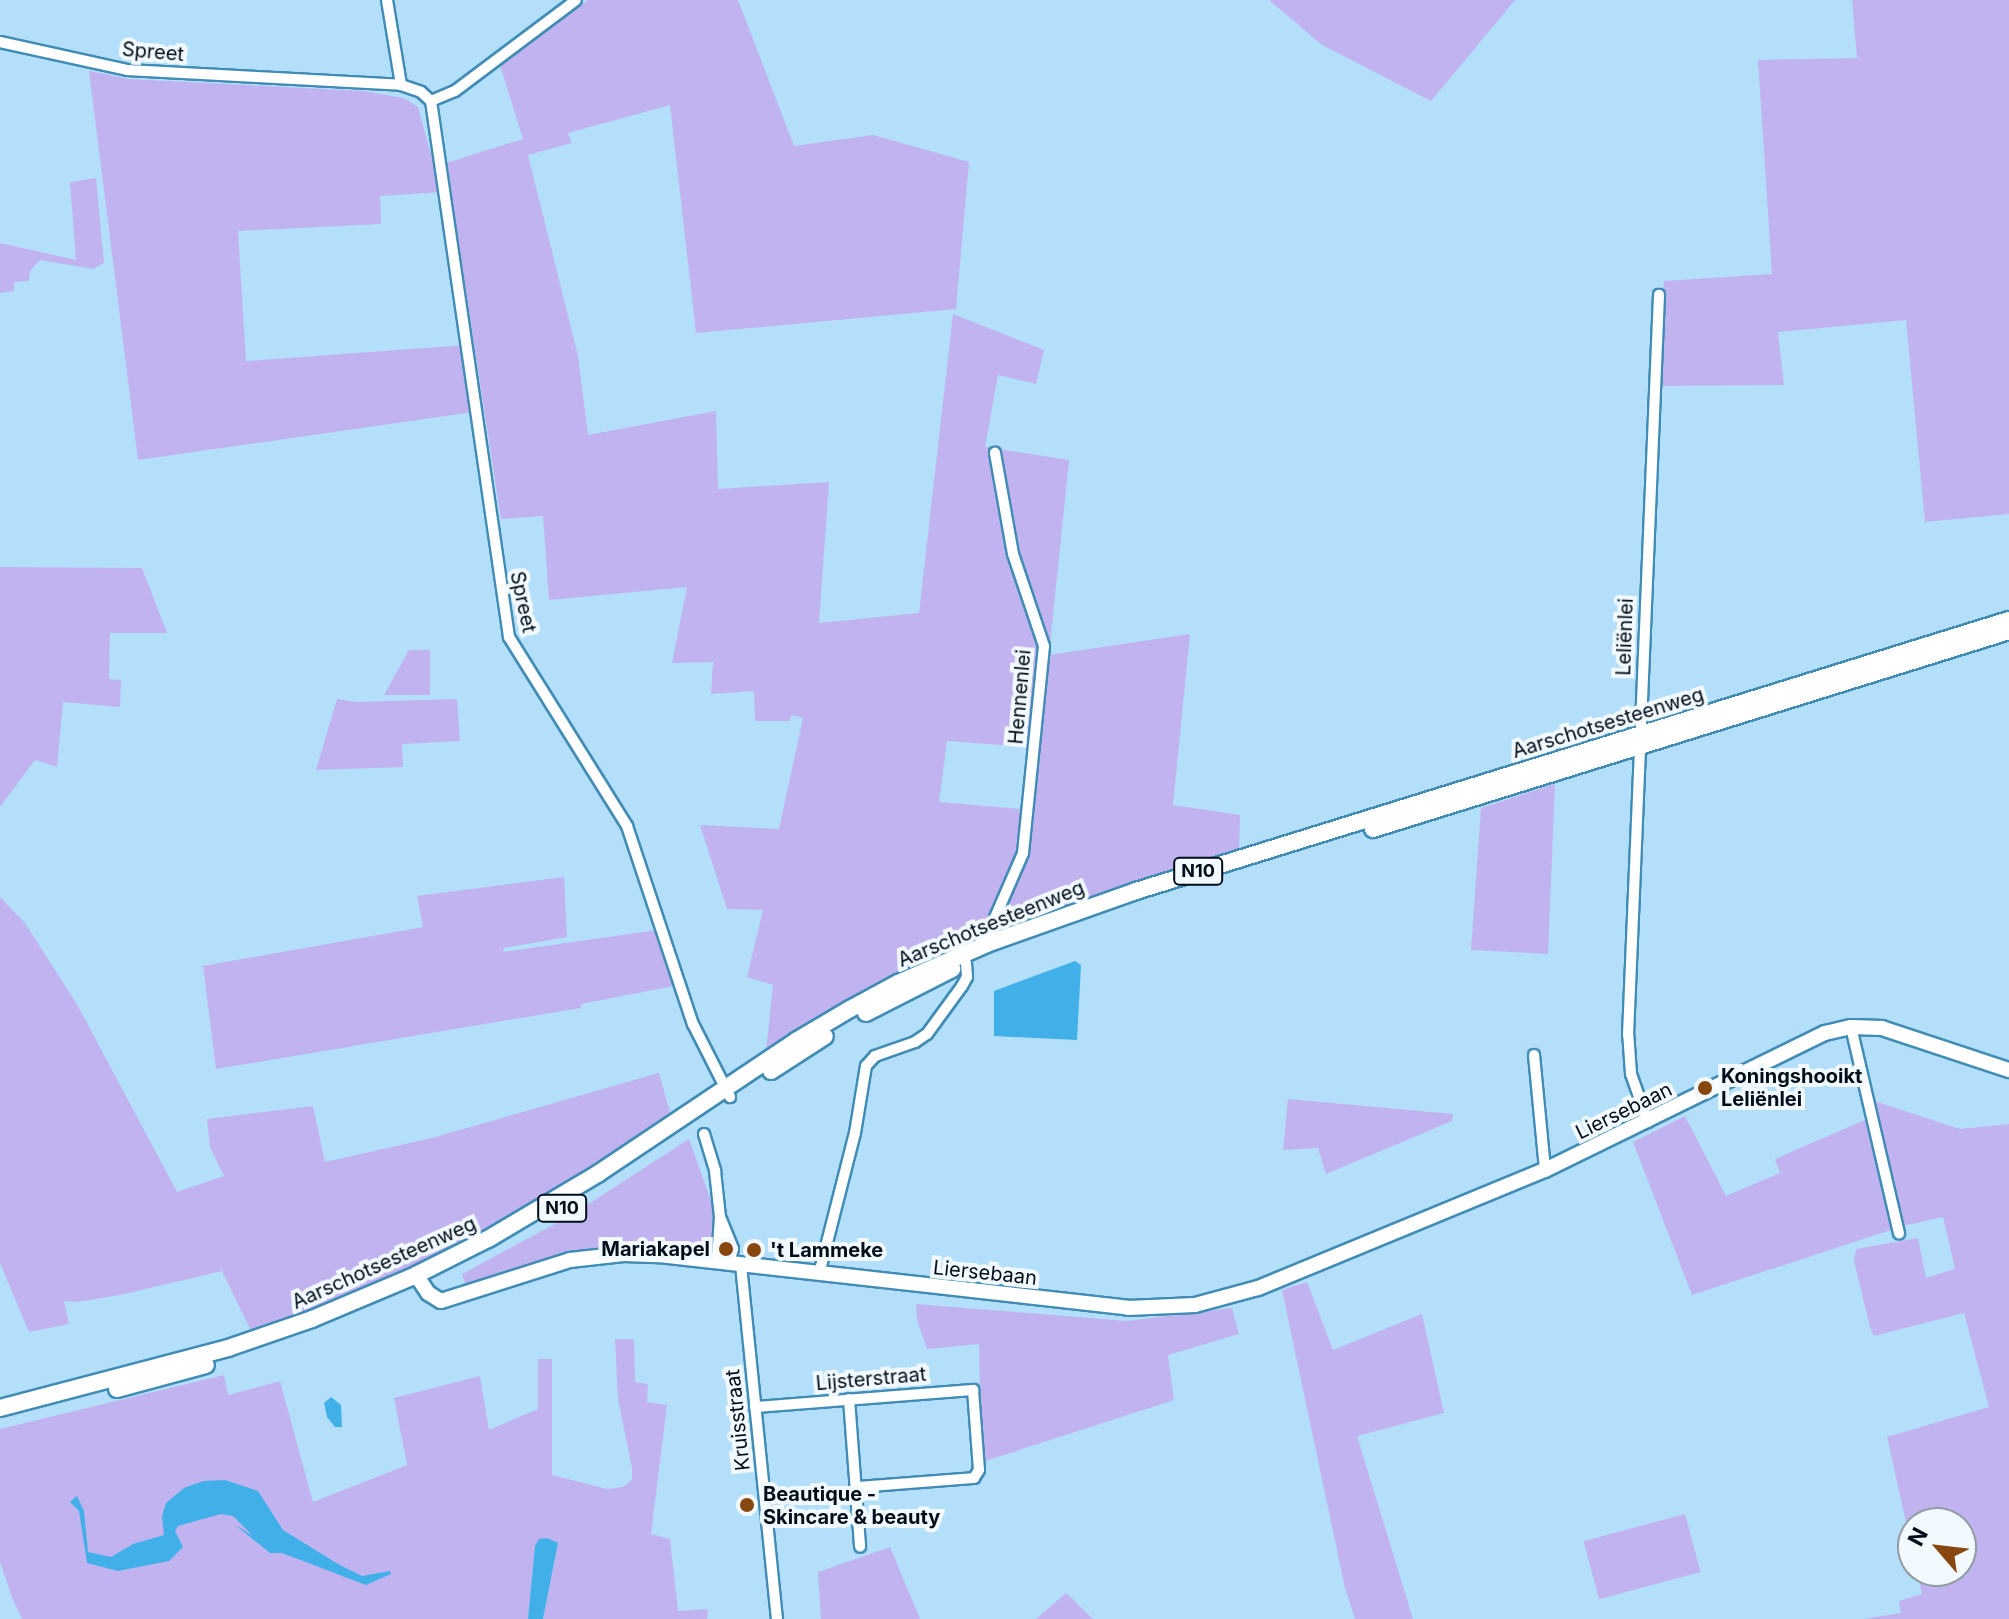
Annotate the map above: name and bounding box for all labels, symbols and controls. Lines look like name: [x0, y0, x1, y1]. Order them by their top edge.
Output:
street label: Spreet: [121, 37, 185, 67]
street label: Spreet: [505, 569, 541, 635]
street label: Leliënlei: [1612, 598, 1638, 676]
street label: Hennenlei: [1004, 649, 1036, 745]
street label: Aarschotsesteenweg: [1509, 682, 1707, 764]
road number: N10: [1172, 857, 1224, 885]
street label: Aarschotsesteenweg: [894, 876, 1088, 972]
place label: Koningshooikt Leliënlei: [1721, 1064, 1862, 1111]
street label: Liersebaan: [1572, 1077, 1676, 1145]
marker: Koningshooikt Leliënlei: [1696, 1079, 1714, 1097]
road number: N10: [536, 1194, 588, 1222]
street label: Aarschotsesteenweg: [288, 1212, 480, 1314]
place label: Mariakapel: [601, 1237, 710, 1261]
place label: 't Lammeke: [770, 1238, 883, 1262]
marker: Mariakapel: [717, 1240, 735, 1258]
marker: 't Lammeke: [745, 1241, 763, 1259]
street label: Liersebaan: [932, 1256, 1038, 1290]
street label: Lijsterstraat: [815, 1362, 927, 1396]
street label: Kruisstraat: [721, 1368, 755, 1472]
place label: Beautique - Skincare & beauty: [763, 1482, 940, 1529]
marker: Beautique - Skincare & beauty: [738, 1496, 756, 1514]
north arrow: [1897, 1507, 1977, 1587]
text: N: [1902, 1523, 1933, 1550]

